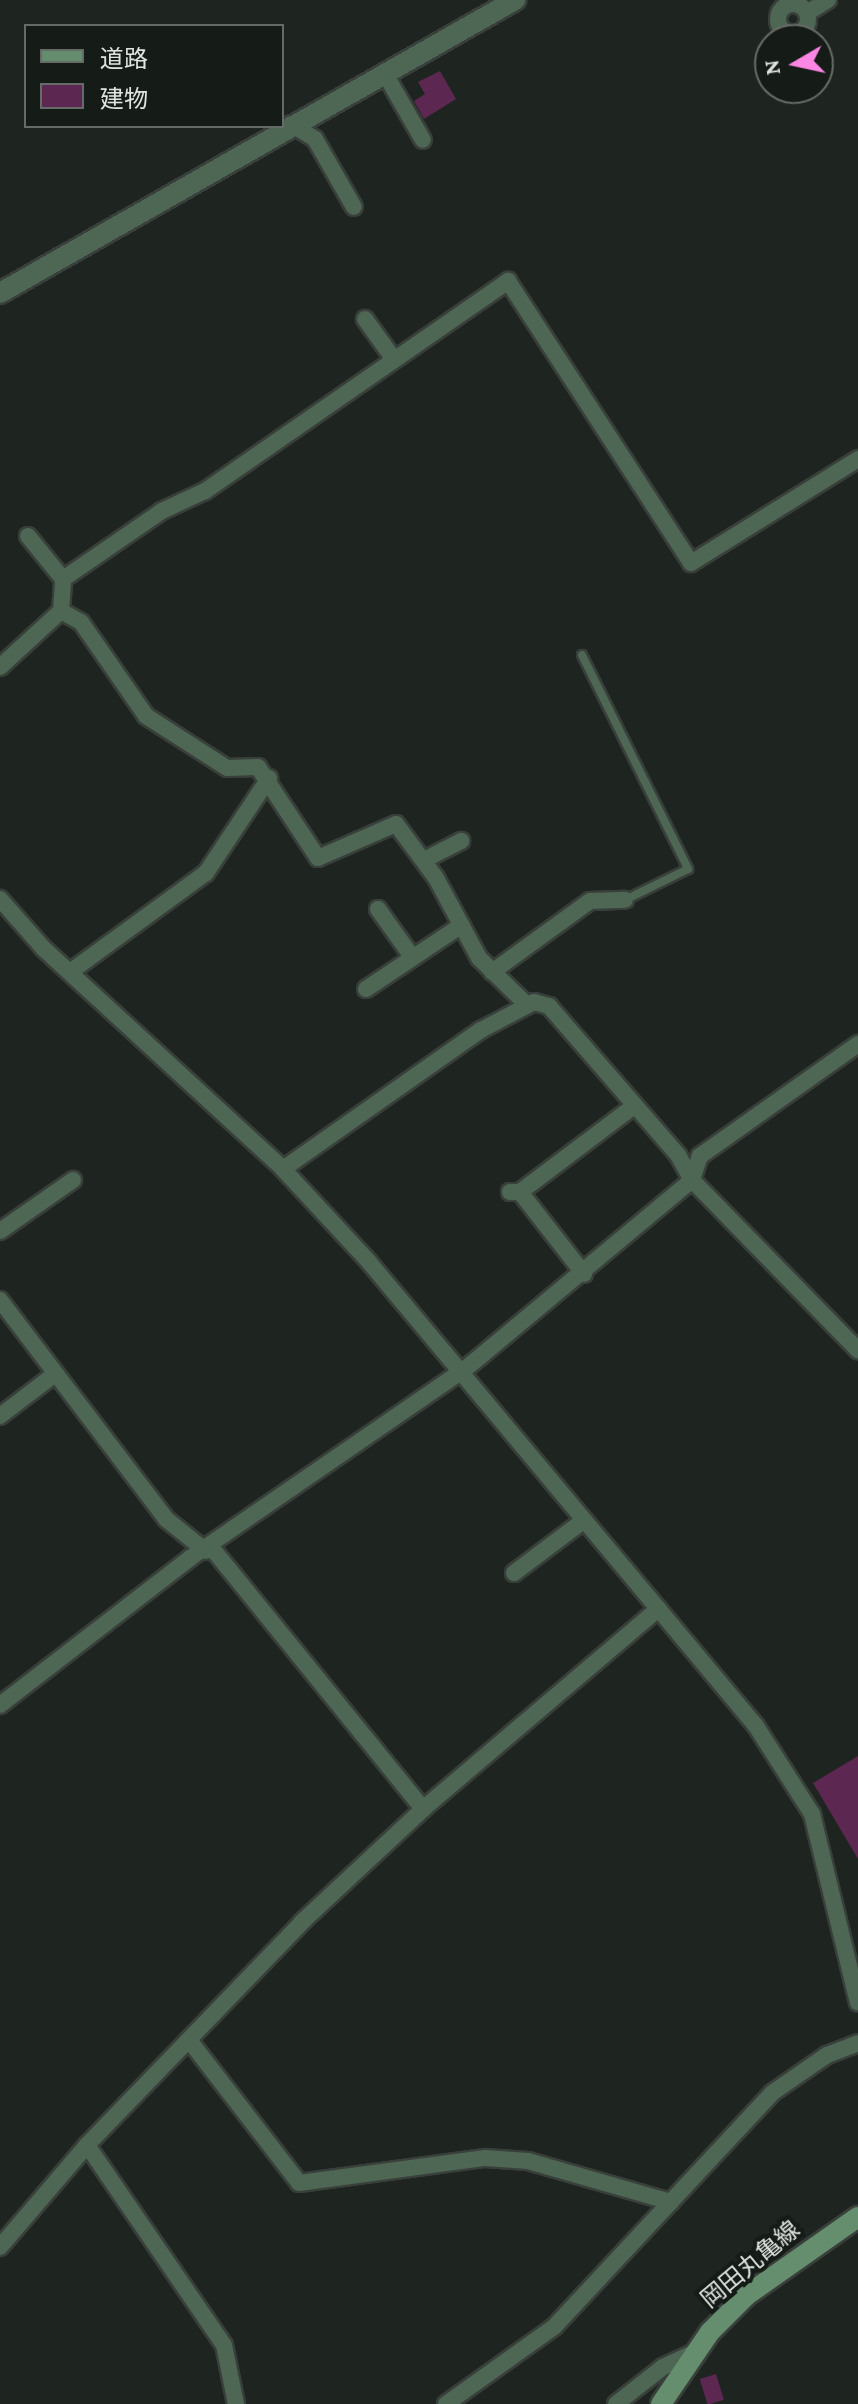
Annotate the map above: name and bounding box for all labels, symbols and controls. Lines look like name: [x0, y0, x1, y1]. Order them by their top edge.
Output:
legend: [24, 24, 284, 128]
north arrow: [754, 24, 834, 104]
text: 道路: [100, 45, 148, 72]
text: N: [758, 58, 785, 77]
text: 建物: [100, 85, 148, 112]
street label: 岡田丸亀線: [695, 2214, 805, 2314]

